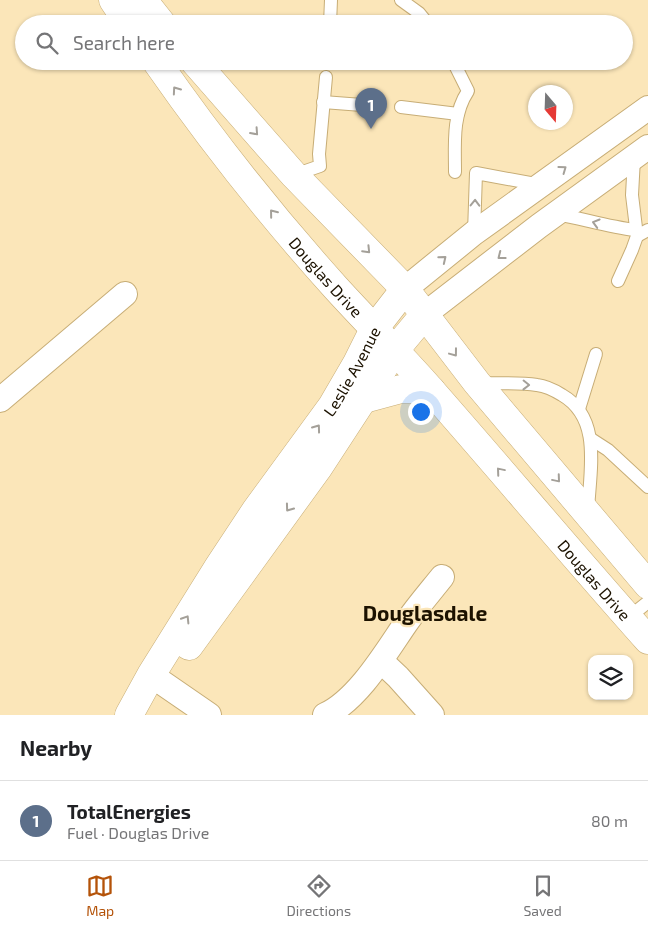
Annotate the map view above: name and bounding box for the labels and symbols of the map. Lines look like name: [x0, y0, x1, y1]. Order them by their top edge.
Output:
north arrow: [528, 85, 573, 130]
one-way arrow: [173, 86, 182, 95]
pin: 1: [355, 88, 387, 129]
one-way arrow: [249, 126, 258, 135]
one-way arrow: [557, 166, 567, 175]
one-way arrow: [470, 199, 480, 206]
one-way arrow: [270, 210, 278, 219]
one-way arrow: [592, 218, 600, 228]
street label: Douglas Drive: [286, 233, 367, 321]
one-way arrow: [361, 244, 370, 253]
one-way arrow: [497, 250, 507, 259]
one-way arrow: [437, 255, 446, 264]
street label: Leslie Avenue: [319, 323, 383, 419]
one-way arrow: [449, 347, 457, 356]
one-way arrow: [522, 379, 530, 390]
your location: [408, 399, 434, 425]
one-way arrow: [311, 425, 319, 434]
one-way arrow: [496, 467, 505, 476]
one-way arrow: [551, 473, 560, 482]
one-way arrow: [286, 502, 295, 511]
street label: Douglas Drive: [555, 535, 635, 624]
district label: Douglasdale: [363, 600, 487, 625]
one-way arrow: [180, 615, 190, 624]

